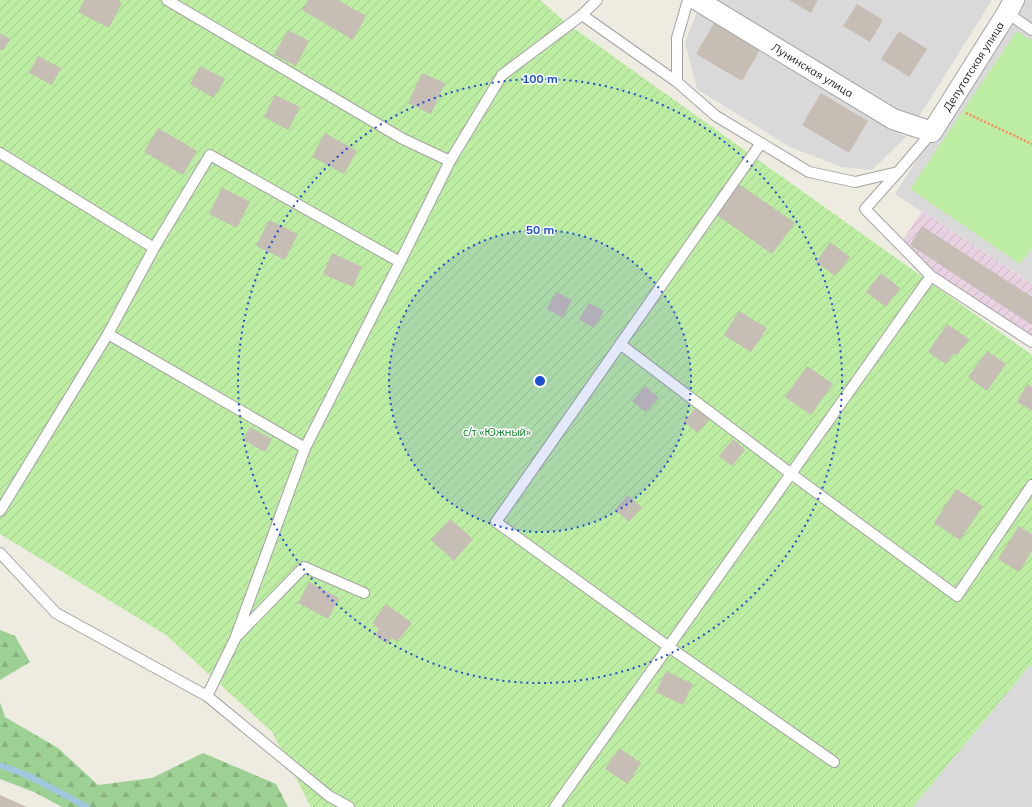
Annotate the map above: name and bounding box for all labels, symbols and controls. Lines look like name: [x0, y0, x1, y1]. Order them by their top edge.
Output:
street label: Депутатская улица: [940, 19, 1007, 114]
street label: Лунинская улица: [769, 40, 856, 100]
text: 100 m: [522, 71, 558, 86]
text: 50 m: [526, 222, 554, 237]
centre of rings: [533, 374, 547, 388]
park label: с/т «Южный»: [463, 425, 531, 439]

